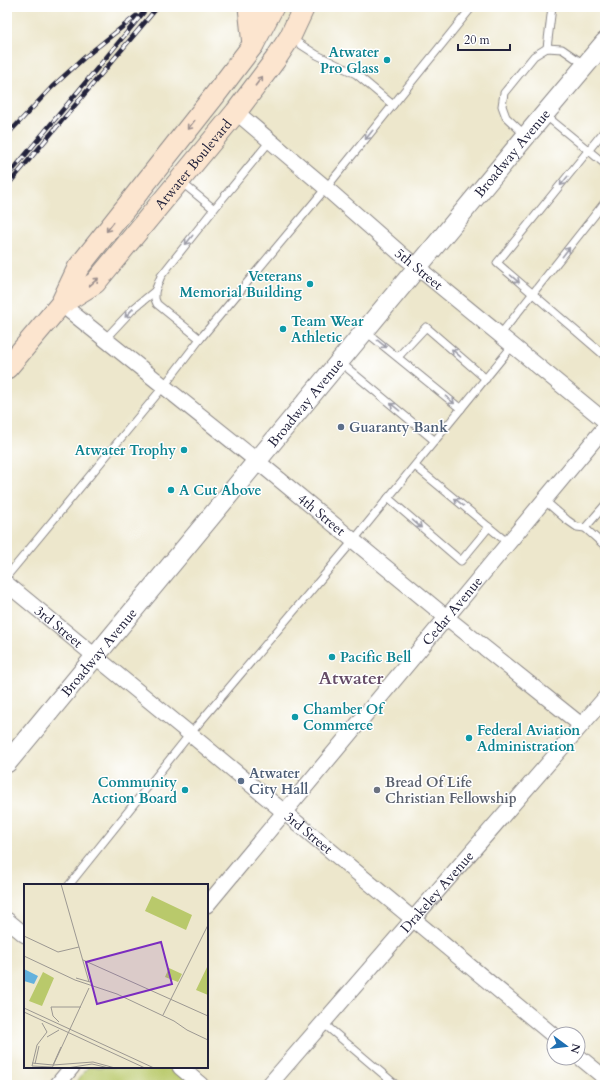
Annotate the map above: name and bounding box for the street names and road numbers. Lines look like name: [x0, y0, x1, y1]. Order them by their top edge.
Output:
street label: Broadway Avenue: [470, 105, 554, 201]
street label: Atwater Boulevard: [150, 115, 236, 213]
street label: 5th Street: [391, 244, 447, 294]
street label: Broadway Avenue: [263, 354, 348, 451]
street label: 4th Street: [294, 489, 350, 540]
street label: Cedar Avenue: [418, 572, 487, 649]
street label: 3rd Street: [31, 601, 87, 652]
street label: Broadway Avenue: [57, 604, 141, 700]
street label: 3rd Street: [281, 807, 337, 859]
street label: Drakeley Avenue: [396, 847, 478, 937]

